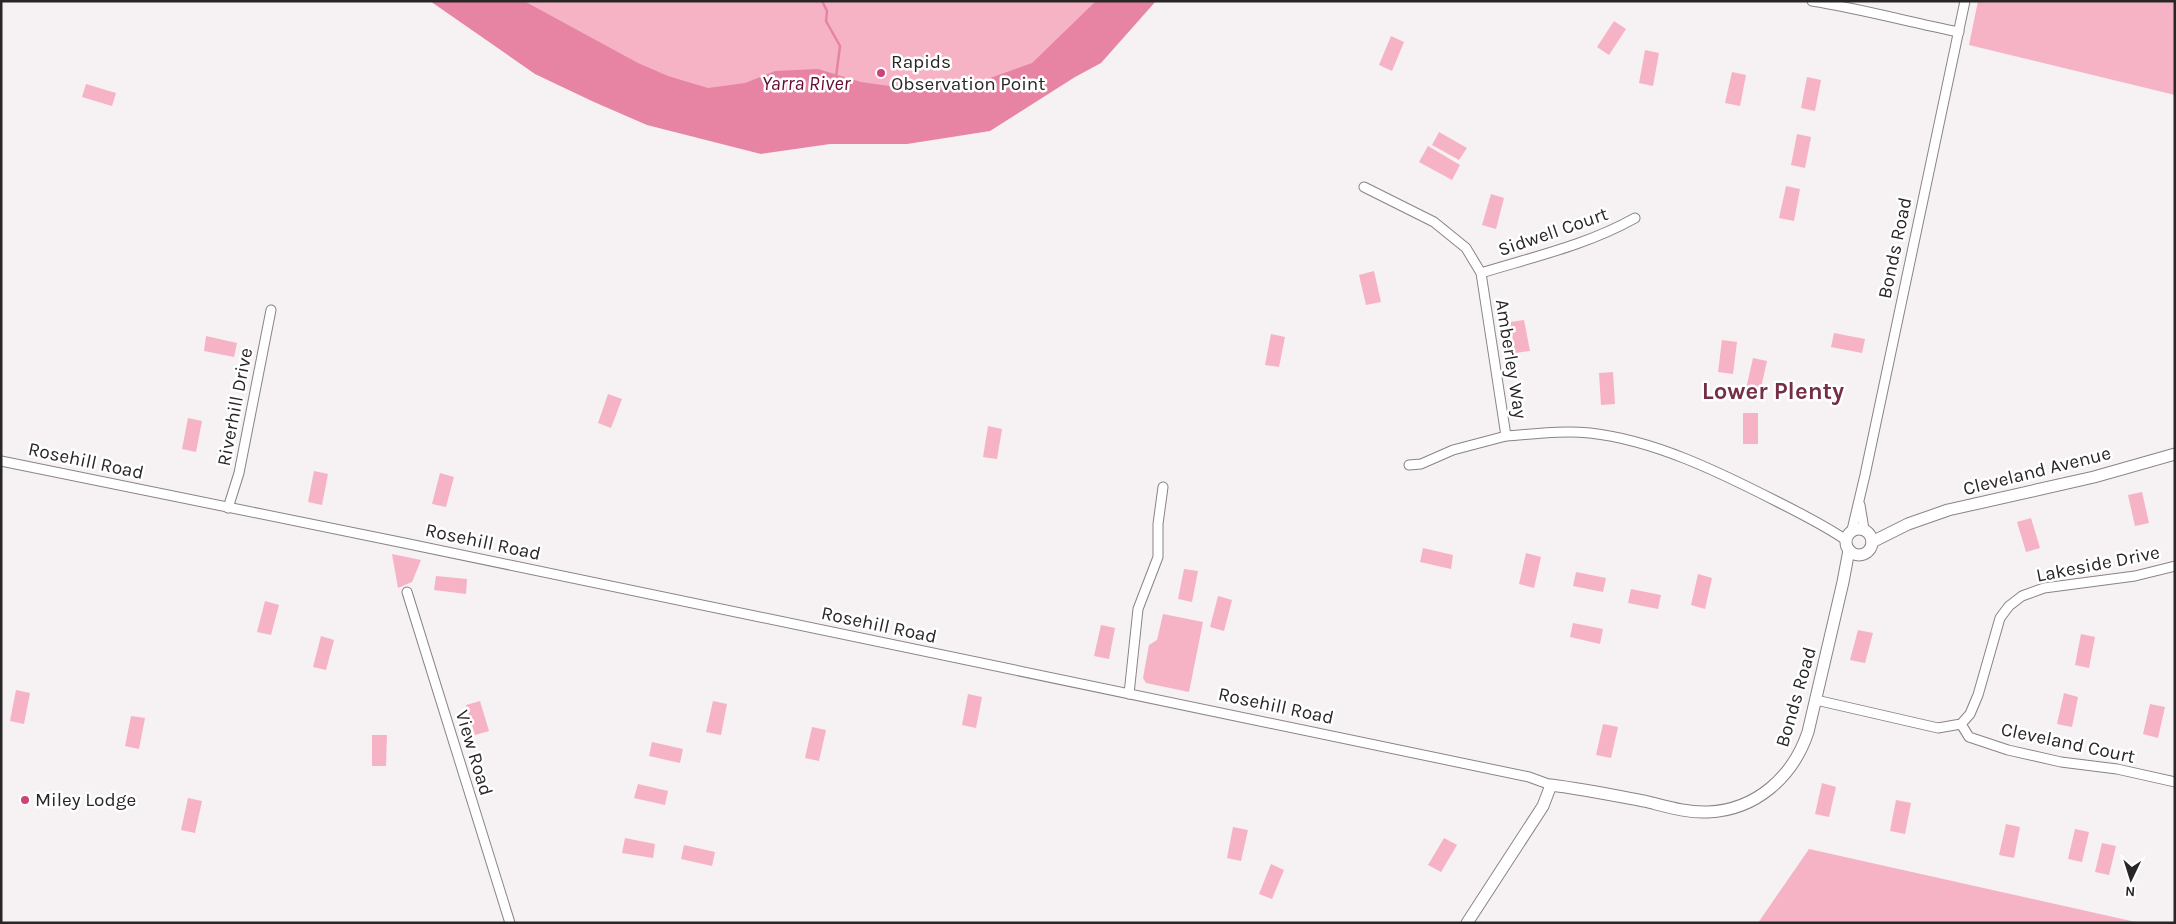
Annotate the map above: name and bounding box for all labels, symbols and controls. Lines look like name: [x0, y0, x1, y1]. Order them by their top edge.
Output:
place label: Rapids Observation Point: [891, 51, 1045, 95]
marker: Rapids Observation Point: [875, 67, 887, 79]
water label: Yarra River: [762, 72, 851, 95]
street label: Bonds Road: [1874, 195, 1916, 301]
street label: Sidwell Court: [1495, 203, 1611, 261]
street label: Amberley Way: [1491, 298, 1531, 420]
street label: Riverhill Drive: [213, 346, 257, 468]
district label: Lower Plenty: [1702, 377, 1844, 405]
street label: Rosehill Road: [26, 438, 146, 484]
street label: Cleveland Avenue: [1961, 442, 2113, 500]
street label: Rosehill Road: [423, 519, 543, 565]
street label: Lakeside Drive: [2034, 541, 2162, 587]
street label: Rosehill Road: [819, 602, 939, 648]
street label: Bonds Road: [1771, 644, 1821, 750]
street label: Rosehill Road: [1216, 683, 1336, 729]
street label: View Road: [451, 708, 497, 798]
street label: Cleveland Court: [1999, 718, 2137, 768]
place label: Miley Lodge: [35, 789, 136, 811]
marker: Miley Lodge: [19, 794, 31, 806]
north arrow: [2106, 854, 2156, 904]
text: N: [2125, 883, 2136, 900]

